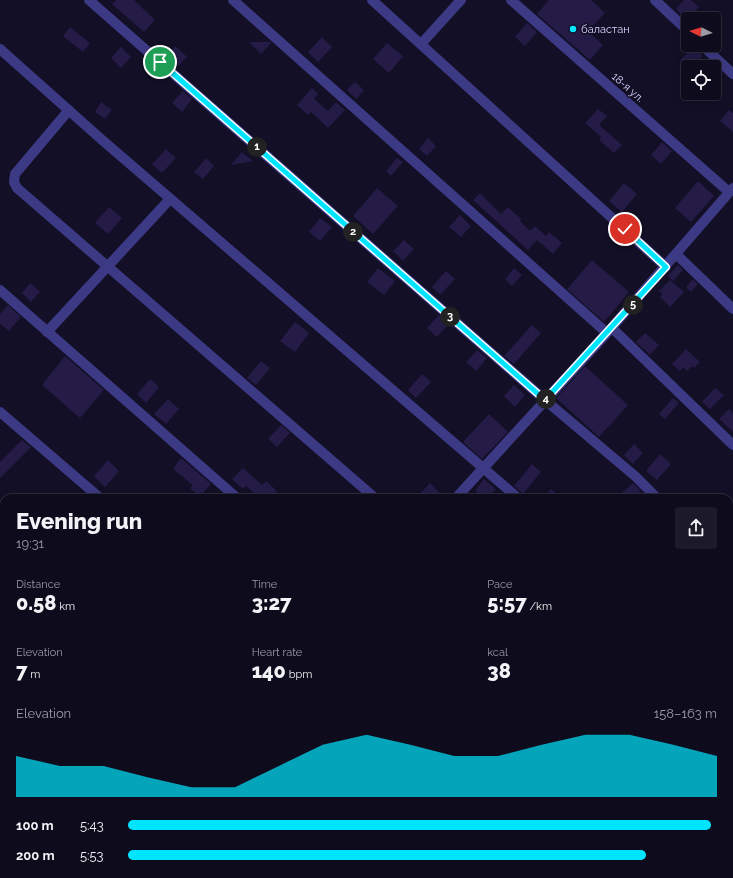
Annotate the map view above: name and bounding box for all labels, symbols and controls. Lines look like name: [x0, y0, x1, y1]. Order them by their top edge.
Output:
north arrow: [681, 12, 721, 52]
map controls: [681, 12, 721, 100]
place label: баластан: [581, 23, 630, 36]
marker: баластан: [568, 24, 578, 34]
pin: [143, 45, 177, 79]
icon: arrive: [149, 51, 171, 73]
button: locate: [681, 60, 721, 100]
street label: 18-я ул.: [609, 70, 646, 105]
pin: 1: [247, 137, 267, 157]
text: 1: [254, 140, 260, 153]
pin: [608, 212, 642, 246]
icon: check: [614, 218, 636, 240]
pin: 2: [343, 222, 363, 242]
text: 2: [350, 225, 356, 238]
pin: 5: [623, 295, 643, 315]
text: 5: [630, 298, 636, 311]
pin: 3: [440, 307, 460, 327]
text: 3: [447, 310, 453, 323]
pin: 4: [536, 389, 556, 409]
text: 4: [543, 392, 549, 405]
button: share: [675, 507, 717, 549]
text: Evening run: [16, 508, 142, 534]
text: 19:31: [16, 536, 44, 551]
text: Distance: [16, 578, 60, 591]
text: Time: [252, 578, 277, 591]
text: Pace: [487, 578, 513, 591]
text: 0.58: [16, 591, 56, 615]
text: 3:27: [252, 591, 292, 615]
text: 5:57: [487, 591, 527, 615]
text: km: [56, 600, 75, 613]
text: /km: [527, 600, 552, 613]
text: Elevation: [16, 646, 63, 659]
text: Heart rate: [252, 646, 302, 659]
text: kcal: [487, 646, 508, 659]
text: 7: [16, 659, 28, 683]
text: 140: [252, 659, 286, 683]
text: 38: [487, 659, 511, 683]
text: m: [28, 668, 40, 681]
text: bpm: [286, 668, 312, 681]
text: Elevation: [16, 706, 71, 721]
text: 158–163 m: [654, 706, 717, 721]
text: 100 m: [16, 818, 54, 833]
text: 5:43: [80, 818, 104, 833]
text: 200 m: [16, 848, 55, 863]
text: 5:53: [80, 848, 104, 863]

